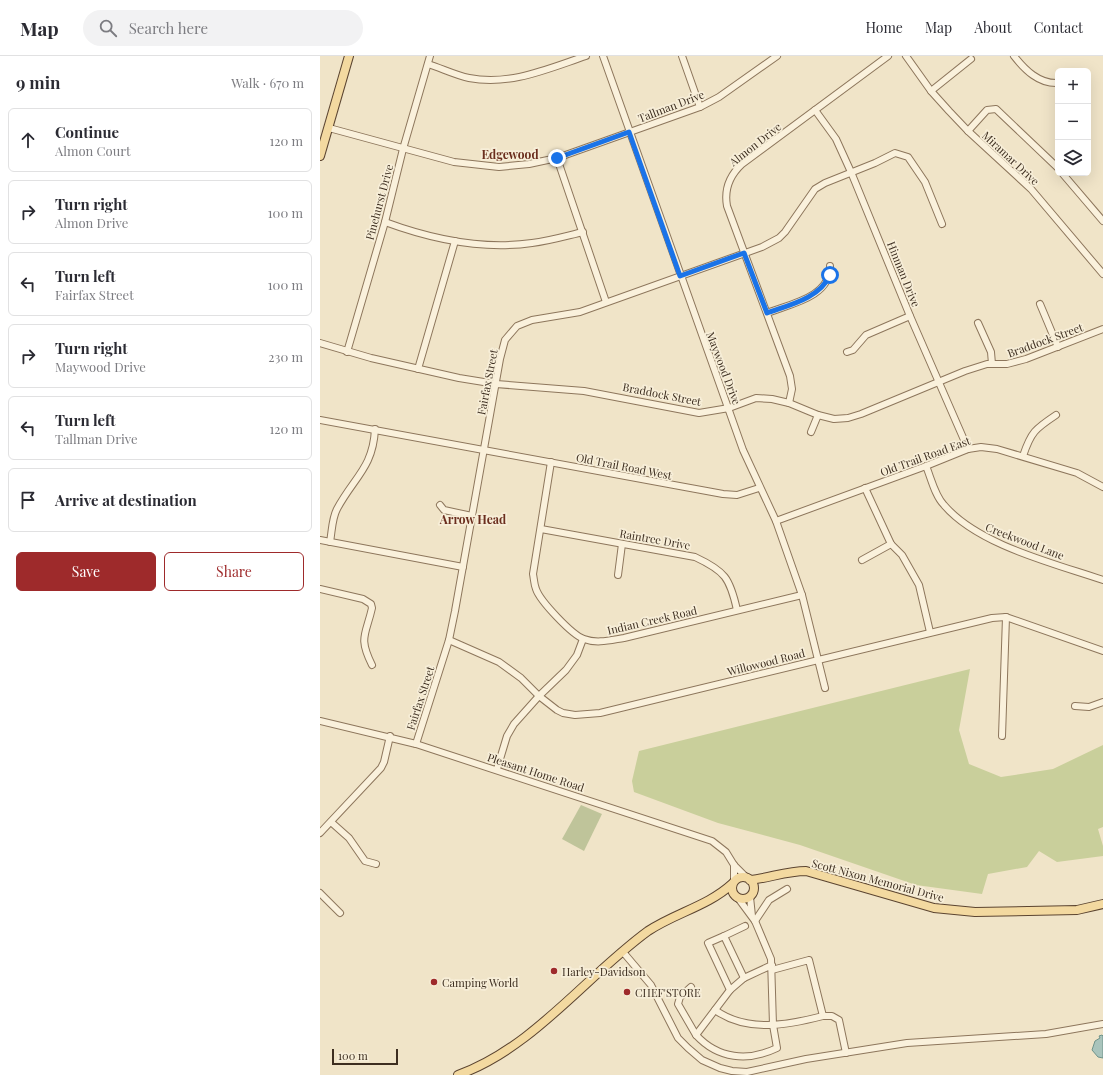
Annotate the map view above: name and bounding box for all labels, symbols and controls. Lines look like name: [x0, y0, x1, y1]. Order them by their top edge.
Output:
search box: [83, 10, 363, 46]
text: Map: [20, 15, 59, 41]
icon: search: [97, 17, 119, 39]
text: Search here: [129, 18, 208, 38]
text: Home: [865, 18, 903, 37]
text: Map: [925, 18, 952, 37]
text: About: [974, 18, 1012, 37]
text: Contact: [1034, 18, 1083, 37]
map controls: [1055, 68, 1091, 176]
button: +: [1055, 68, 1091, 104]
text: 9 min: [16, 71, 61, 93]
text: Walk · 670 m: [231, 74, 304, 91]
street label: Tallman Drive: [636, 86, 707, 126]
button: −: [1055, 104, 1091, 140]
street label: Almon Drive: [725, 119, 784, 170]
text: Continue: [55, 122, 119, 142]
street label: Miramar Drive: [979, 128, 1043, 189]
icon: ahead: [17, 129, 39, 151]
text: 120 m: [269, 132, 303, 149]
button: layers: [1055, 140, 1091, 176]
text: Almon Court: [55, 142, 131, 159]
district label: Edgewood: [481, 146, 539, 162]
route end: [548, 149, 566, 167]
street label: Pinehurst Drive: [362, 162, 396, 242]
text: Turn right: [55, 194, 128, 214]
icon: right: [17, 201, 39, 223]
text: 100 m: [268, 204, 303, 221]
text: Almon Drive: [55, 214, 128, 231]
street label: Hinman Drive: [884, 239, 924, 309]
text: Turn left: [55, 266, 116, 286]
route start: [821, 266, 839, 284]
icon: left: [17, 273, 39, 295]
text: 100 m: [268, 276, 303, 293]
text: Fairfax Street: [55, 286, 134, 303]
street label: Braddock Street: [1005, 319, 1085, 361]
street label: Maywood Drive: [703, 329, 745, 407]
text: Turn right: [55, 338, 128, 358]
icon: right: [17, 345, 39, 367]
text: 230 m: [268, 348, 303, 365]
street label: Fairfax Street: [473, 348, 501, 416]
text: Maywood Drive: [55, 358, 146, 375]
street label: Braddock Street: [622, 379, 703, 409]
text: Turn left: [55, 410, 116, 430]
icon: left: [17, 417, 39, 439]
text: 120 m: [269, 420, 303, 437]
text: Tallman Drive: [55, 430, 138, 447]
street label: Old Trail Road East: [878, 433, 972, 479]
street label: Old Trail Road West: [575, 449, 673, 483]
icon: arrive: [17, 489, 39, 511]
text: Arrive at destination: [55, 490, 197, 510]
district label: Arrow Head: [439, 511, 506, 527]
street label: Creekwood Lane: [984, 519, 1067, 563]
street label: Raintree Drive: [618, 525, 692, 553]
button: Save: [16, 552, 156, 591]
button: Share: [164, 552, 304, 591]
street label: Indian Creek Road: [606, 602, 699, 638]
street label: Willowood Road: [725, 645, 807, 679]
street label: Fairfax Street: [403, 664, 437, 732]
street label: Pleasant Home Road: [486, 749, 587, 795]
street label: Scott Nixon Memorial Drive: [810, 855, 946, 905]
place label: Harley-Davidson: [562, 964, 646, 979]
marker: Harley-Davidson: [549, 966, 559, 976]
place label: Camping World: [442, 975, 519, 990]
marker: Camping World: [429, 977, 439, 987]
place label: CHEF'STORE: [635, 985, 701, 1000]
marker: CHEF'STORE: [622, 987, 632, 997]
scale bar: [332, 1047, 398, 1066]
text: 100 m: [338, 1048, 368, 1063]

